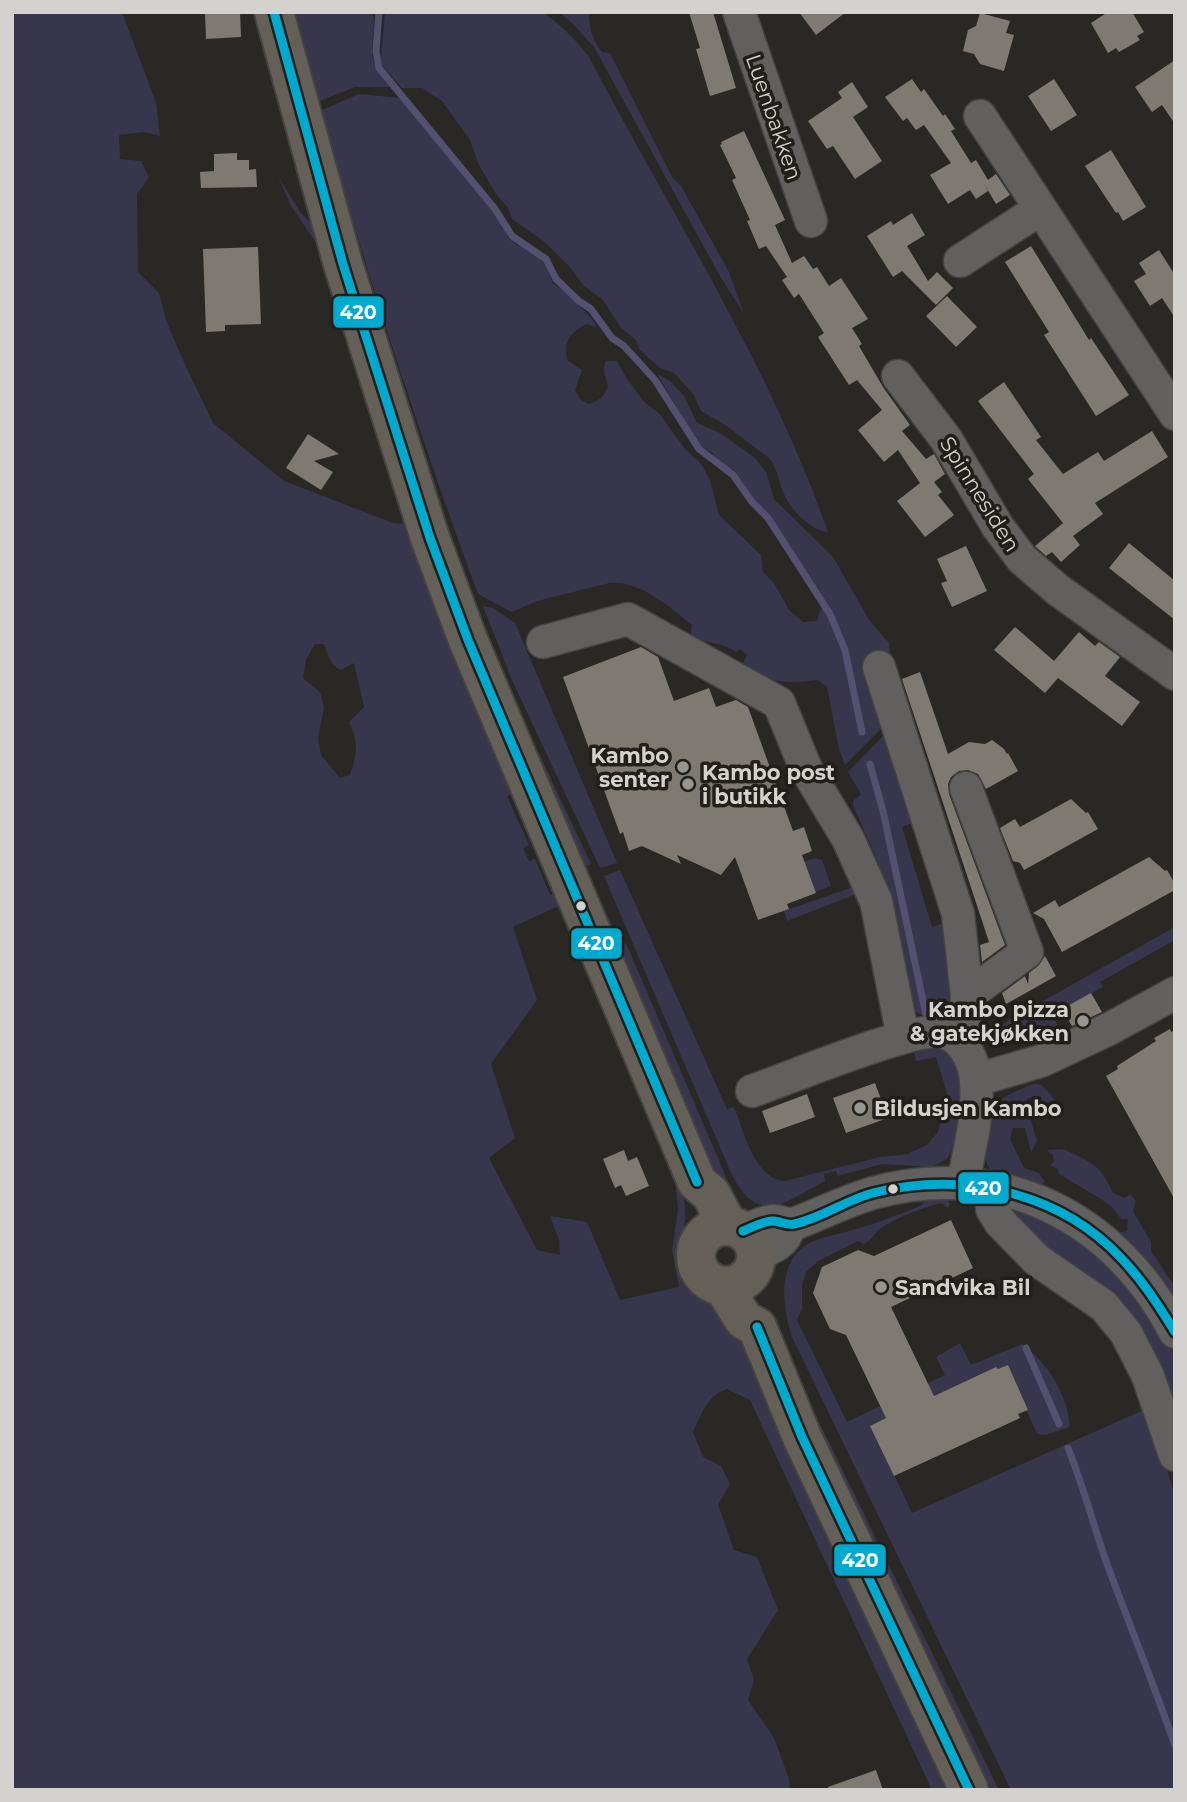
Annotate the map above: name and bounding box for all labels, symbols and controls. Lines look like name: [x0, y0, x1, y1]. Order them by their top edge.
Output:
street label: Luenbakken: [741, 51, 807, 183]
line badge: 420: [332, 295, 385, 329]
text: 420: [339, 301, 377, 324]
street label: Spinnesiden: [935, 432, 1025, 556]
place label: Kambo senter: [590, 743, 669, 792]
marker: Kambo senter: [675, 759, 691, 775]
place label: Kambo post i butikk: [702, 760, 835, 809]
marker: Kambo post i butikk: [680, 776, 696, 792]
unlabelled marker: [574, 899, 588, 913]
line badge: 420: [570, 927, 623, 960]
text: 420: [577, 932, 615, 955]
place label: Kambo pizza & gatekjøkken: [910, 997, 1069, 1046]
marker: Kambo pizza & gatekjøkken: [1075, 1013, 1091, 1029]
place label: Bildusjen Kambo: [874, 1096, 1062, 1121]
marker: Bildusjen Kambo: [852, 1100, 868, 1116]
line badge: 420: [957, 1171, 1010, 1205]
text: 420: [964, 1177, 1002, 1200]
unlabelled marker: [886, 1182, 900, 1196]
place label: Sandvika Bil: [895, 1275, 1031, 1300]
marker: Sandvika Bil: [873, 1279, 889, 1295]
line badge: 420: [833, 1543, 887, 1577]
text: 420: [841, 1549, 879, 1572]

